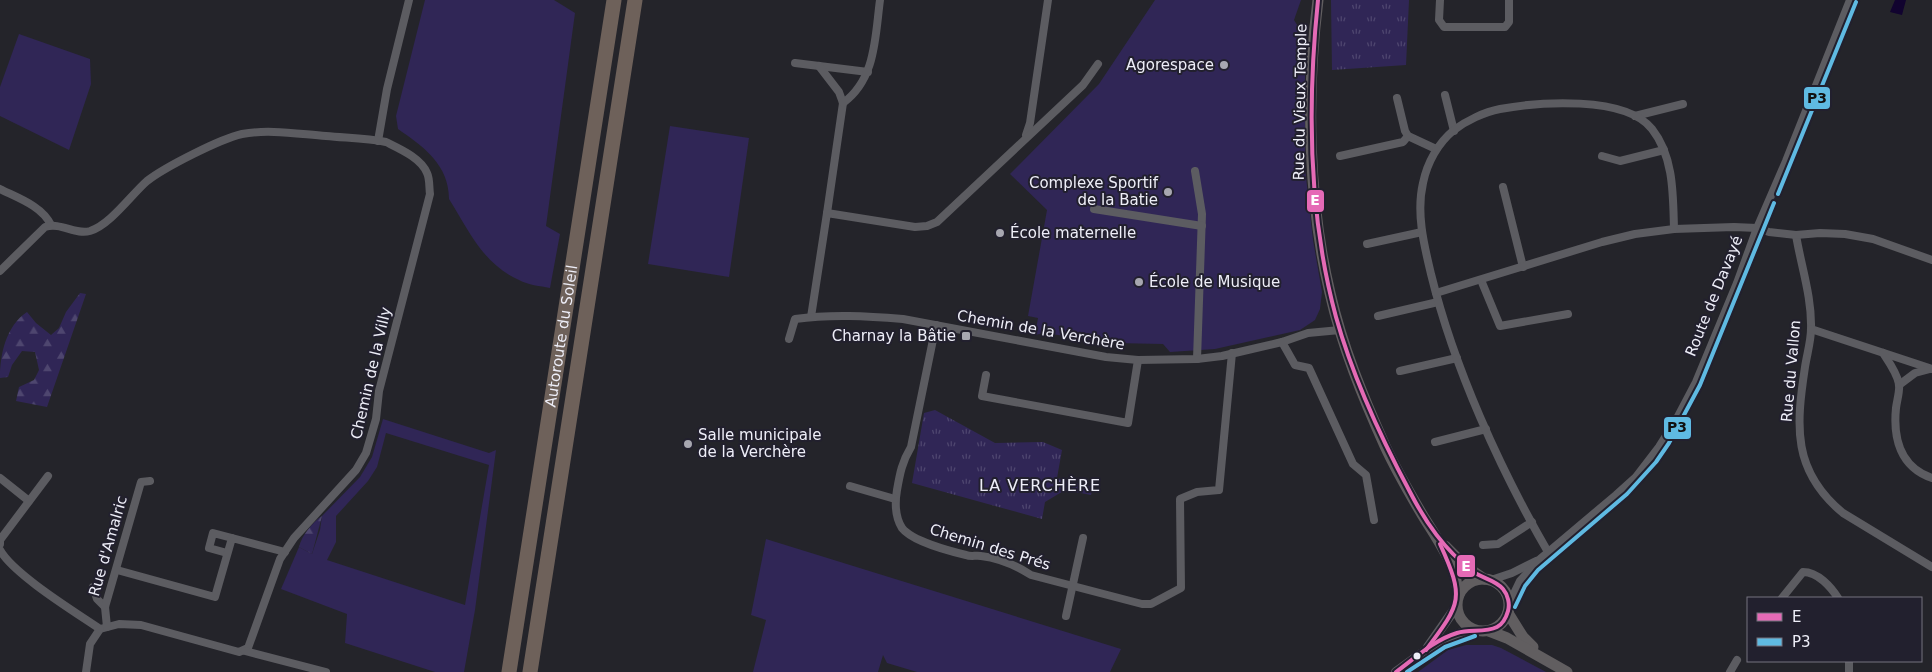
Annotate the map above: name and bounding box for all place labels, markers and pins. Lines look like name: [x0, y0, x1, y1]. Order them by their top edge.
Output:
place label: Agorespace: [1126, 56, 1214, 74]
marker: Agorespace: [1218, 59, 1230, 71]
place label: Complexe Sportif de la Batie: [1029, 174, 1159, 209]
marker: Complexe Sportif de la Batie: [1162, 186, 1174, 198]
place label: École maternelle: [1010, 223, 1136, 242]
marker: École maternelle: [994, 227, 1006, 239]
place label: École de Musique: [1149, 272, 1280, 291]
marker: École de Musique: [1133, 276, 1145, 288]
place label: Charnay la Bâtie: [832, 327, 956, 345]
marker: Charnay la Bâtie: [960, 330, 972, 342]
place label: Salle municipale de la Verchère: [698, 426, 821, 461]
marker: Salle municipale de la Verchère: [682, 438, 694, 450]
unlabelled marker: [1412, 651, 1422, 661]

